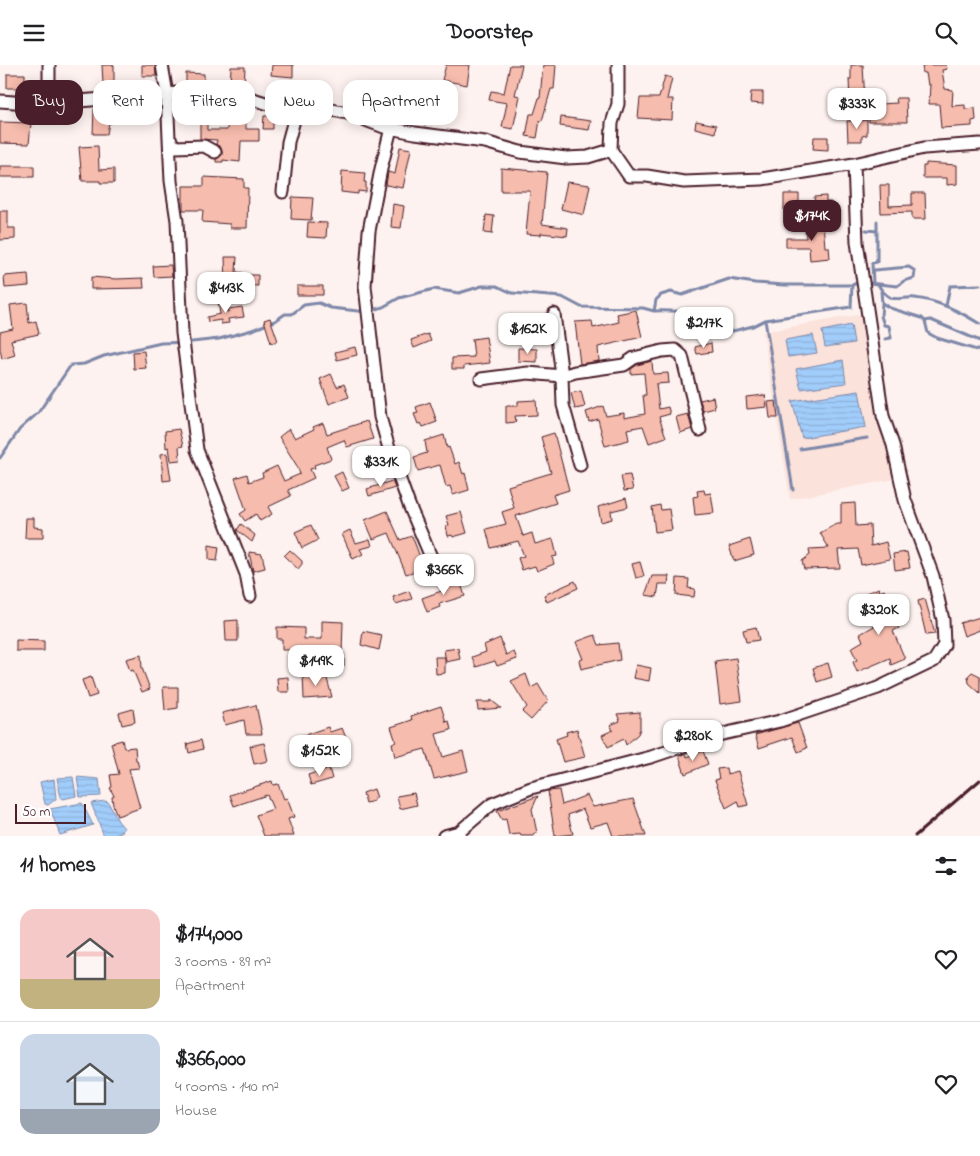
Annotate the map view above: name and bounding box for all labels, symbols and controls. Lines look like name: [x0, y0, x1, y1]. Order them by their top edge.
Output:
text: Doorstep: [447, 17, 533, 49]
icon: menu: [20, 19, 48, 47]
icon: search: [932, 19, 960, 47]
chip: Buy: [15, 80, 83, 125]
chip: Rent: [93, 80, 162, 125]
chip: Filters: [172, 80, 255, 125]
chip: New: [265, 80, 333, 125]
chip: Apartment: [343, 80, 458, 125]
pin: $333K: [822, 87, 892, 130]
text: $333K: [838, 92, 876, 116]
pin: $174K: [777, 199, 847, 242]
text: $174K: [794, 204, 830, 228]
pin: $413K: [191, 271, 261, 314]
text: $413K: [208, 276, 244, 300]
pin: $217K: [669, 307, 739, 349]
text: $217K: [685, 311, 723, 335]
pin: $162K: [493, 313, 563, 355]
text: $162K: [509, 317, 547, 341]
pin: $331K: [346, 445, 416, 488]
text: $331K: [363, 450, 399, 474]
pin: $366K: [409, 553, 479, 596]
text: $366K: [425, 558, 463, 582]
pin: $320K: [844, 593, 914, 636]
text: $320K: [860, 598, 898, 622]
pin: $149K: [281, 645, 351, 687]
text: $149K: [299, 649, 333, 673]
pin: $280K: [658, 719, 728, 762]
text: $280K: [674, 724, 712, 748]
pin: $152K: [285, 735, 355, 777]
text: $152K: [300, 739, 340, 763]
scale bar: [15, 801, 86, 824]
text: 50 m: [22, 802, 50, 823]
text: 11 homes: [20, 851, 96, 881]
icon: filters: [932, 852, 960, 880]
text: $174,000: [175, 920, 243, 950]
icon: home: [60, 929, 120, 989]
icon: heart: [932, 945, 960, 973]
text: 3 rooms · 89 m²: [175, 950, 271, 974]
text: Apartment: [175, 974, 245, 998]
text: $366,000: [175, 1045, 246, 1075]
icon: home: [60, 1054, 120, 1114]
icon: heart: [932, 1070, 960, 1098]
text: 4 rooms · 140 m²: [175, 1075, 279, 1099]
text: House: [175, 1099, 217, 1123]

